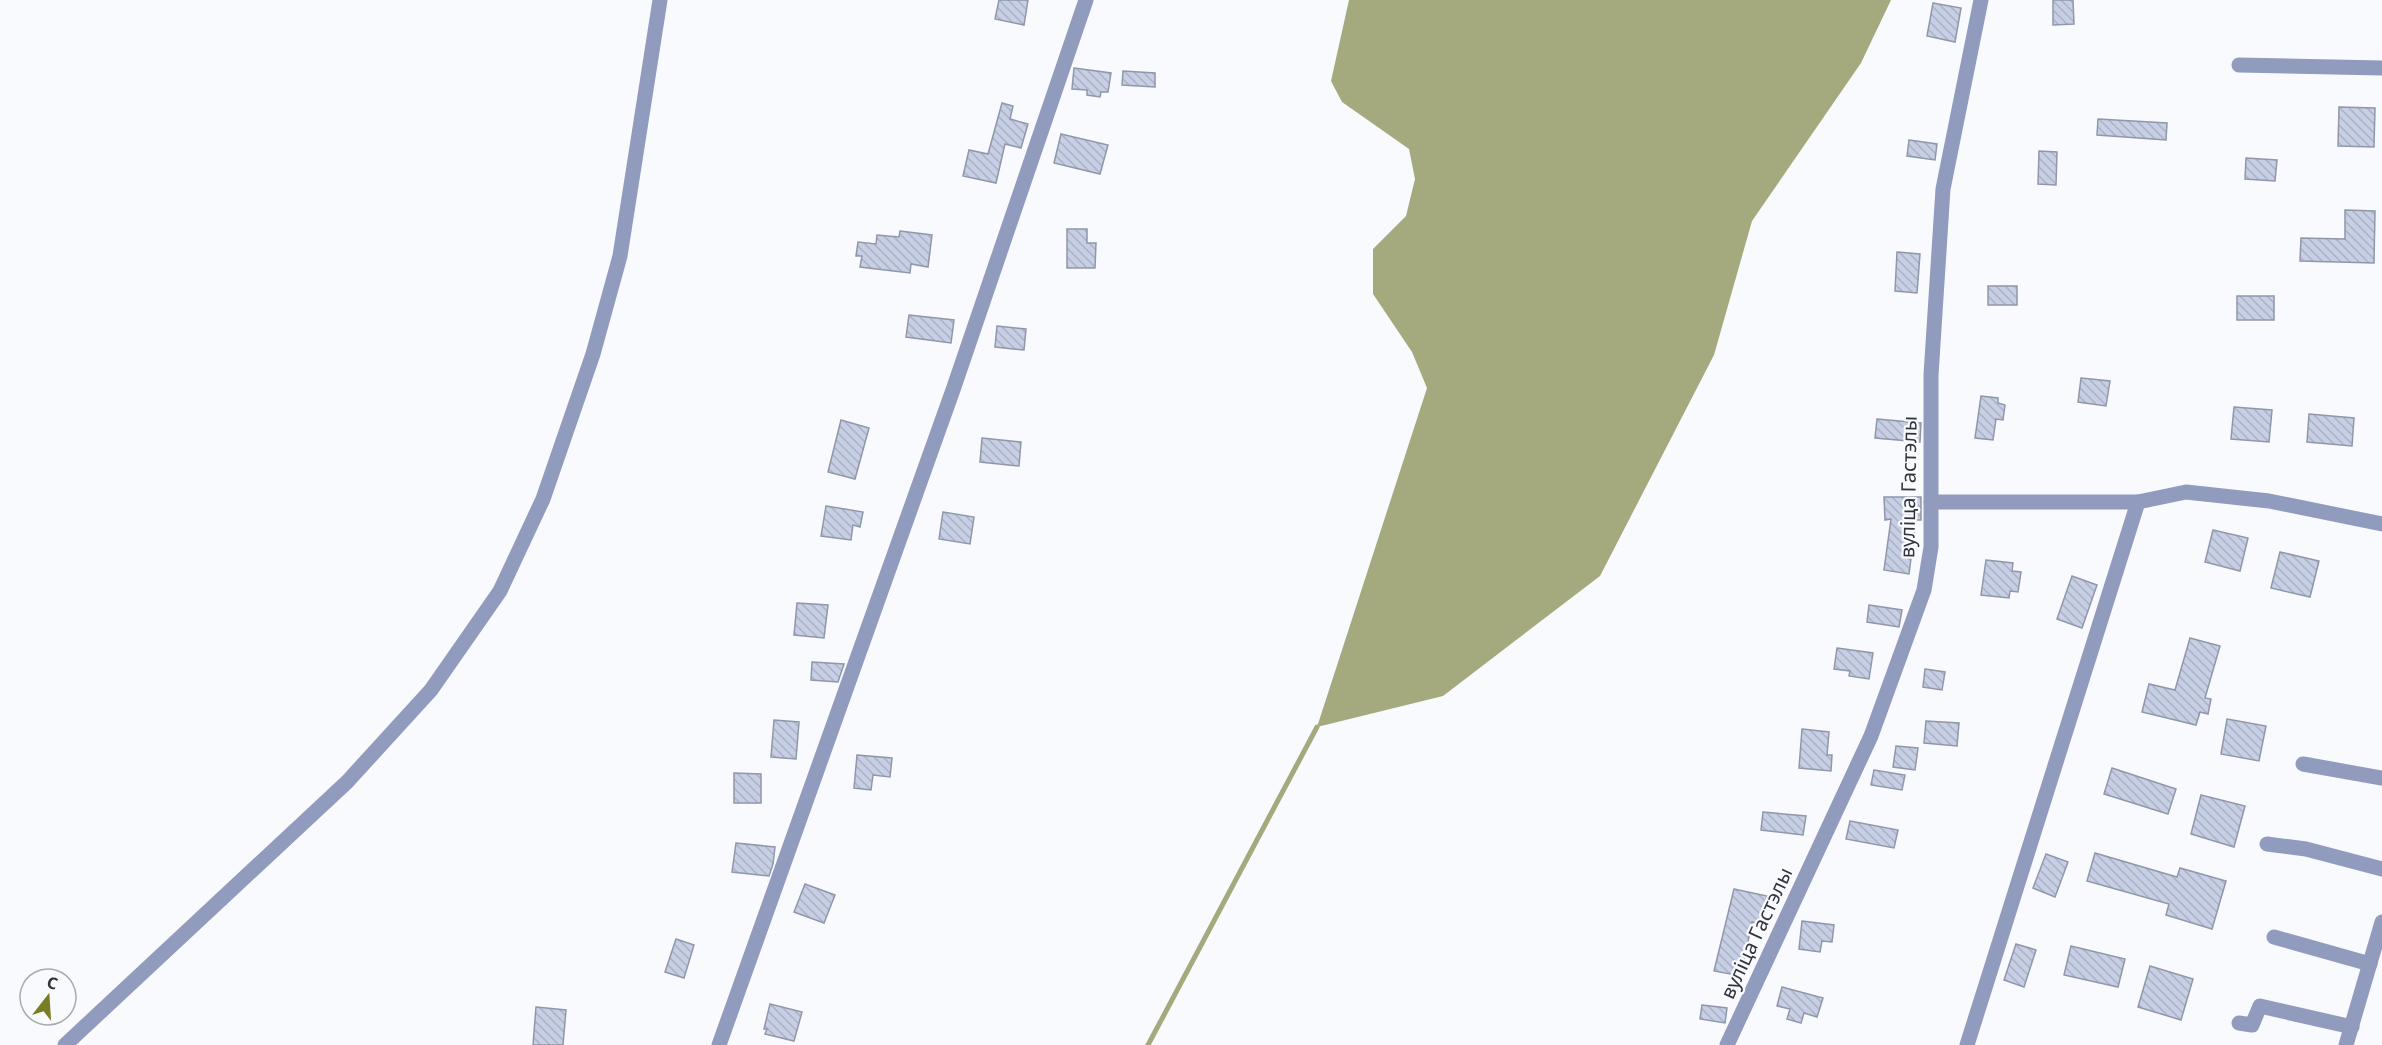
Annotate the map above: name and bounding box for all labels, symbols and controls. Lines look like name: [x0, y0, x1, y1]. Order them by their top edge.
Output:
street label: вуліца Гастэлы: [1893, 416, 1923, 558]
street label: вуліца Гастэлы: [1714, 863, 1798, 1003]
north arrow: [18, 967, 78, 1027]
text: С: [44, 971, 61, 995]

